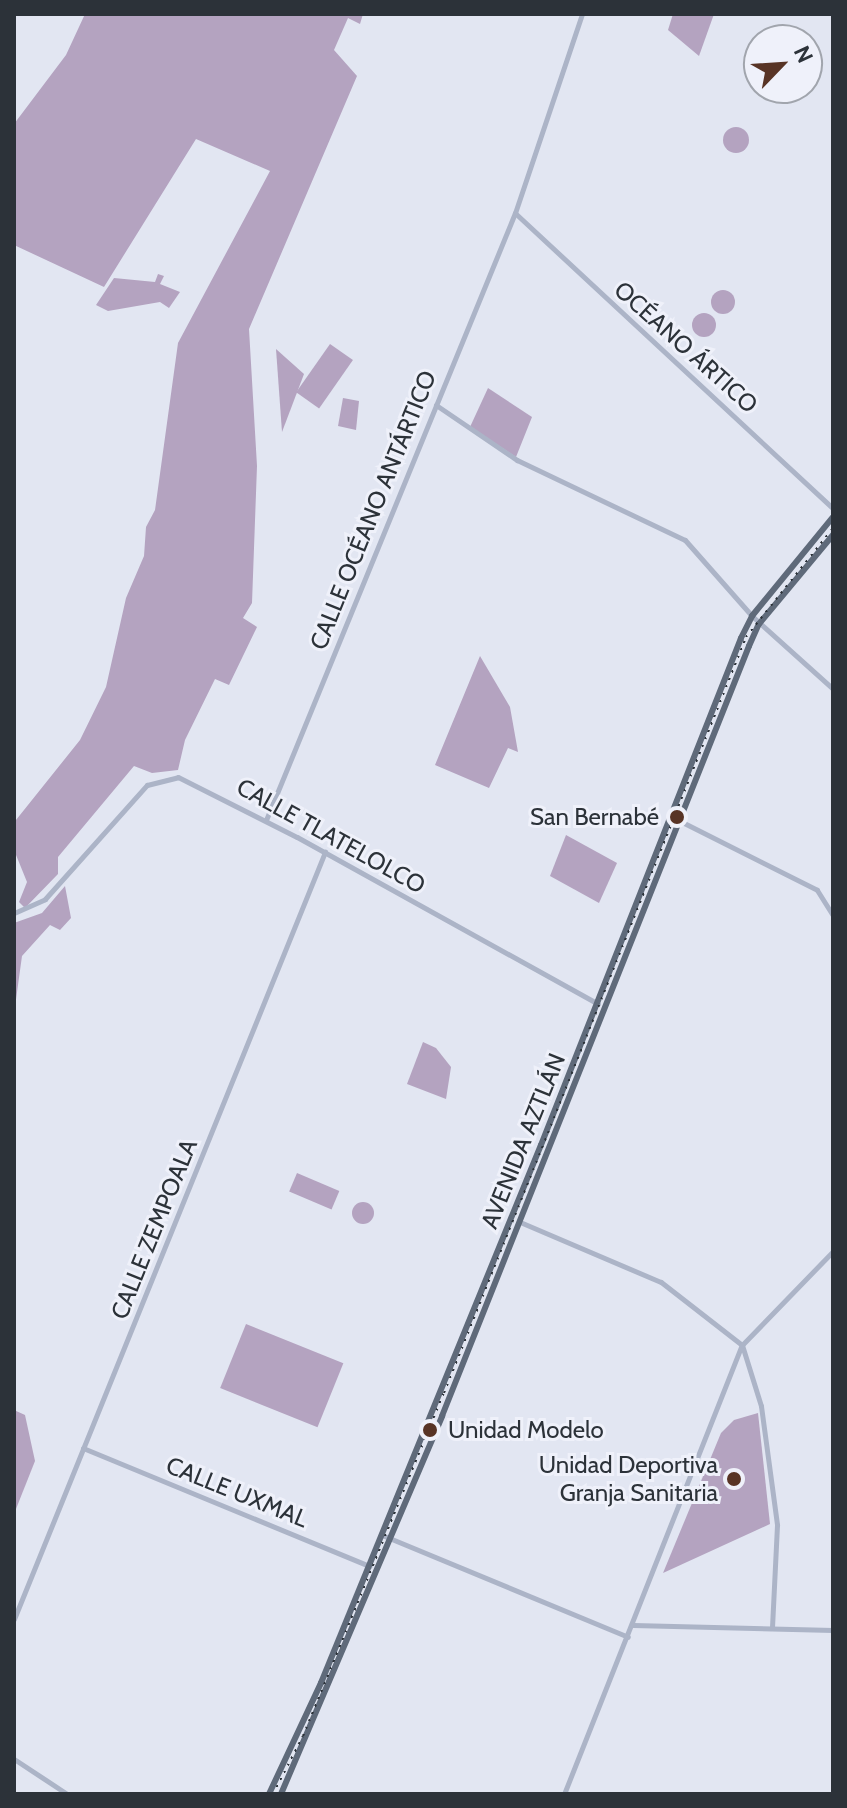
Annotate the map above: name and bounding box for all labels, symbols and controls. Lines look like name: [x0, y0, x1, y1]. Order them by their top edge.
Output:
north arrow: [743, 24, 823, 104]
text: N: [788, 42, 819, 67]
street label: OCÉANO ÁRTICO: [608, 275, 764, 419]
street label: CALLE OCÉANO ANTÁRTICO: [304, 366, 442, 654]
street label: CALLE TLATELOLCO: [232, 772, 430, 900]
place label: San Bernabé: [530, 803, 659, 831]
marker: San Bernabé: [666, 806, 688, 828]
street label: AVENIDA AZTLÁN: [475, 1049, 571, 1233]
street label: CALLE ZEMPOALA: [105, 1135, 203, 1323]
place label: Unidad Modelo: [448, 1416, 604, 1444]
marker: Unidad Modelo: [419, 1419, 441, 1441]
street label: CALLE UXMAL: [162, 1451, 312, 1533]
place label: Unidad Deportiva Granja Sanitaria: [539, 1451, 718, 1507]
marker: Unidad Deportiva Granja Sanitaria: [725, 1470, 743, 1488]

